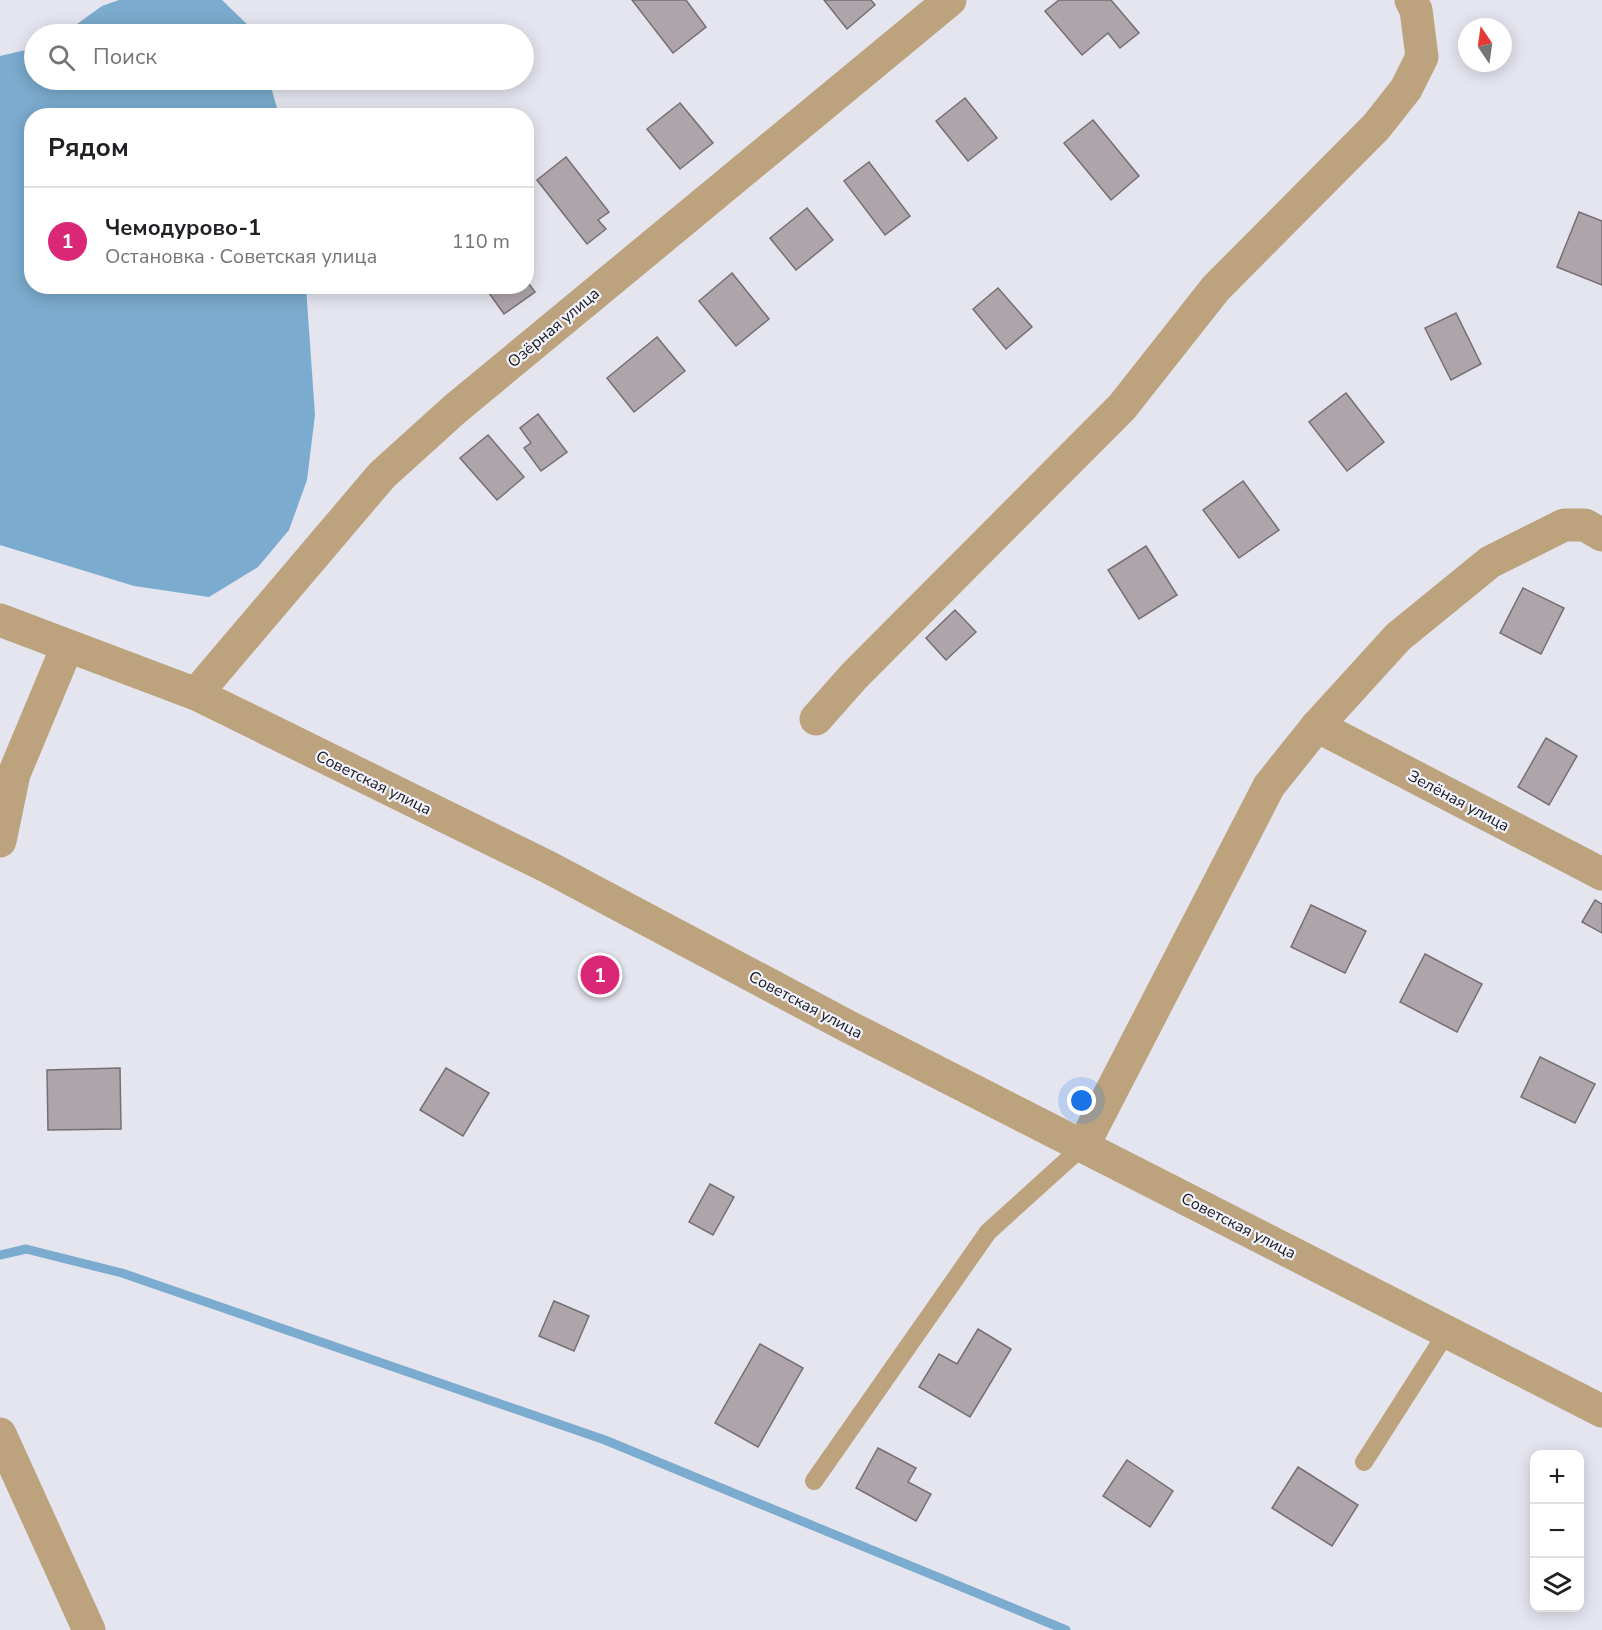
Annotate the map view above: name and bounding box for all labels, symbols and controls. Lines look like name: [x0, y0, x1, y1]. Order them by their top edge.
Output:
north arrow: [1458, 18, 1512, 72]
search box: [24, 24, 534, 90]
icon: search: [45, 41, 78, 74]
text: Поиск: [93, 42, 157, 72]
text: Рядом: [48, 130, 129, 165]
text: Чемодурово-1: [105, 213, 261, 243]
text: 1: [62, 228, 74, 255]
text: 110 m: [452, 228, 510, 255]
text: Остановка · Советская улица: [105, 243, 377, 270]
street label: Озёрная улица: [503, 283, 604, 373]
street label: Советская улица: [312, 745, 435, 820]
street label: Зелёная улица: [1404, 765, 1513, 837]
pin: 1: [580, 952, 620, 998]
street label: Советская улица: [745, 966, 866, 1044]
your location: [1067, 1086, 1096, 1115]
street label: Советская улица: [1177, 1187, 1300, 1264]
map controls: [1530, 1450, 1584, 1612]
button: +: [1530, 1450, 1584, 1504]
button: −: [1530, 1504, 1584, 1558]
button: layers: [1530, 1558, 1584, 1612]

